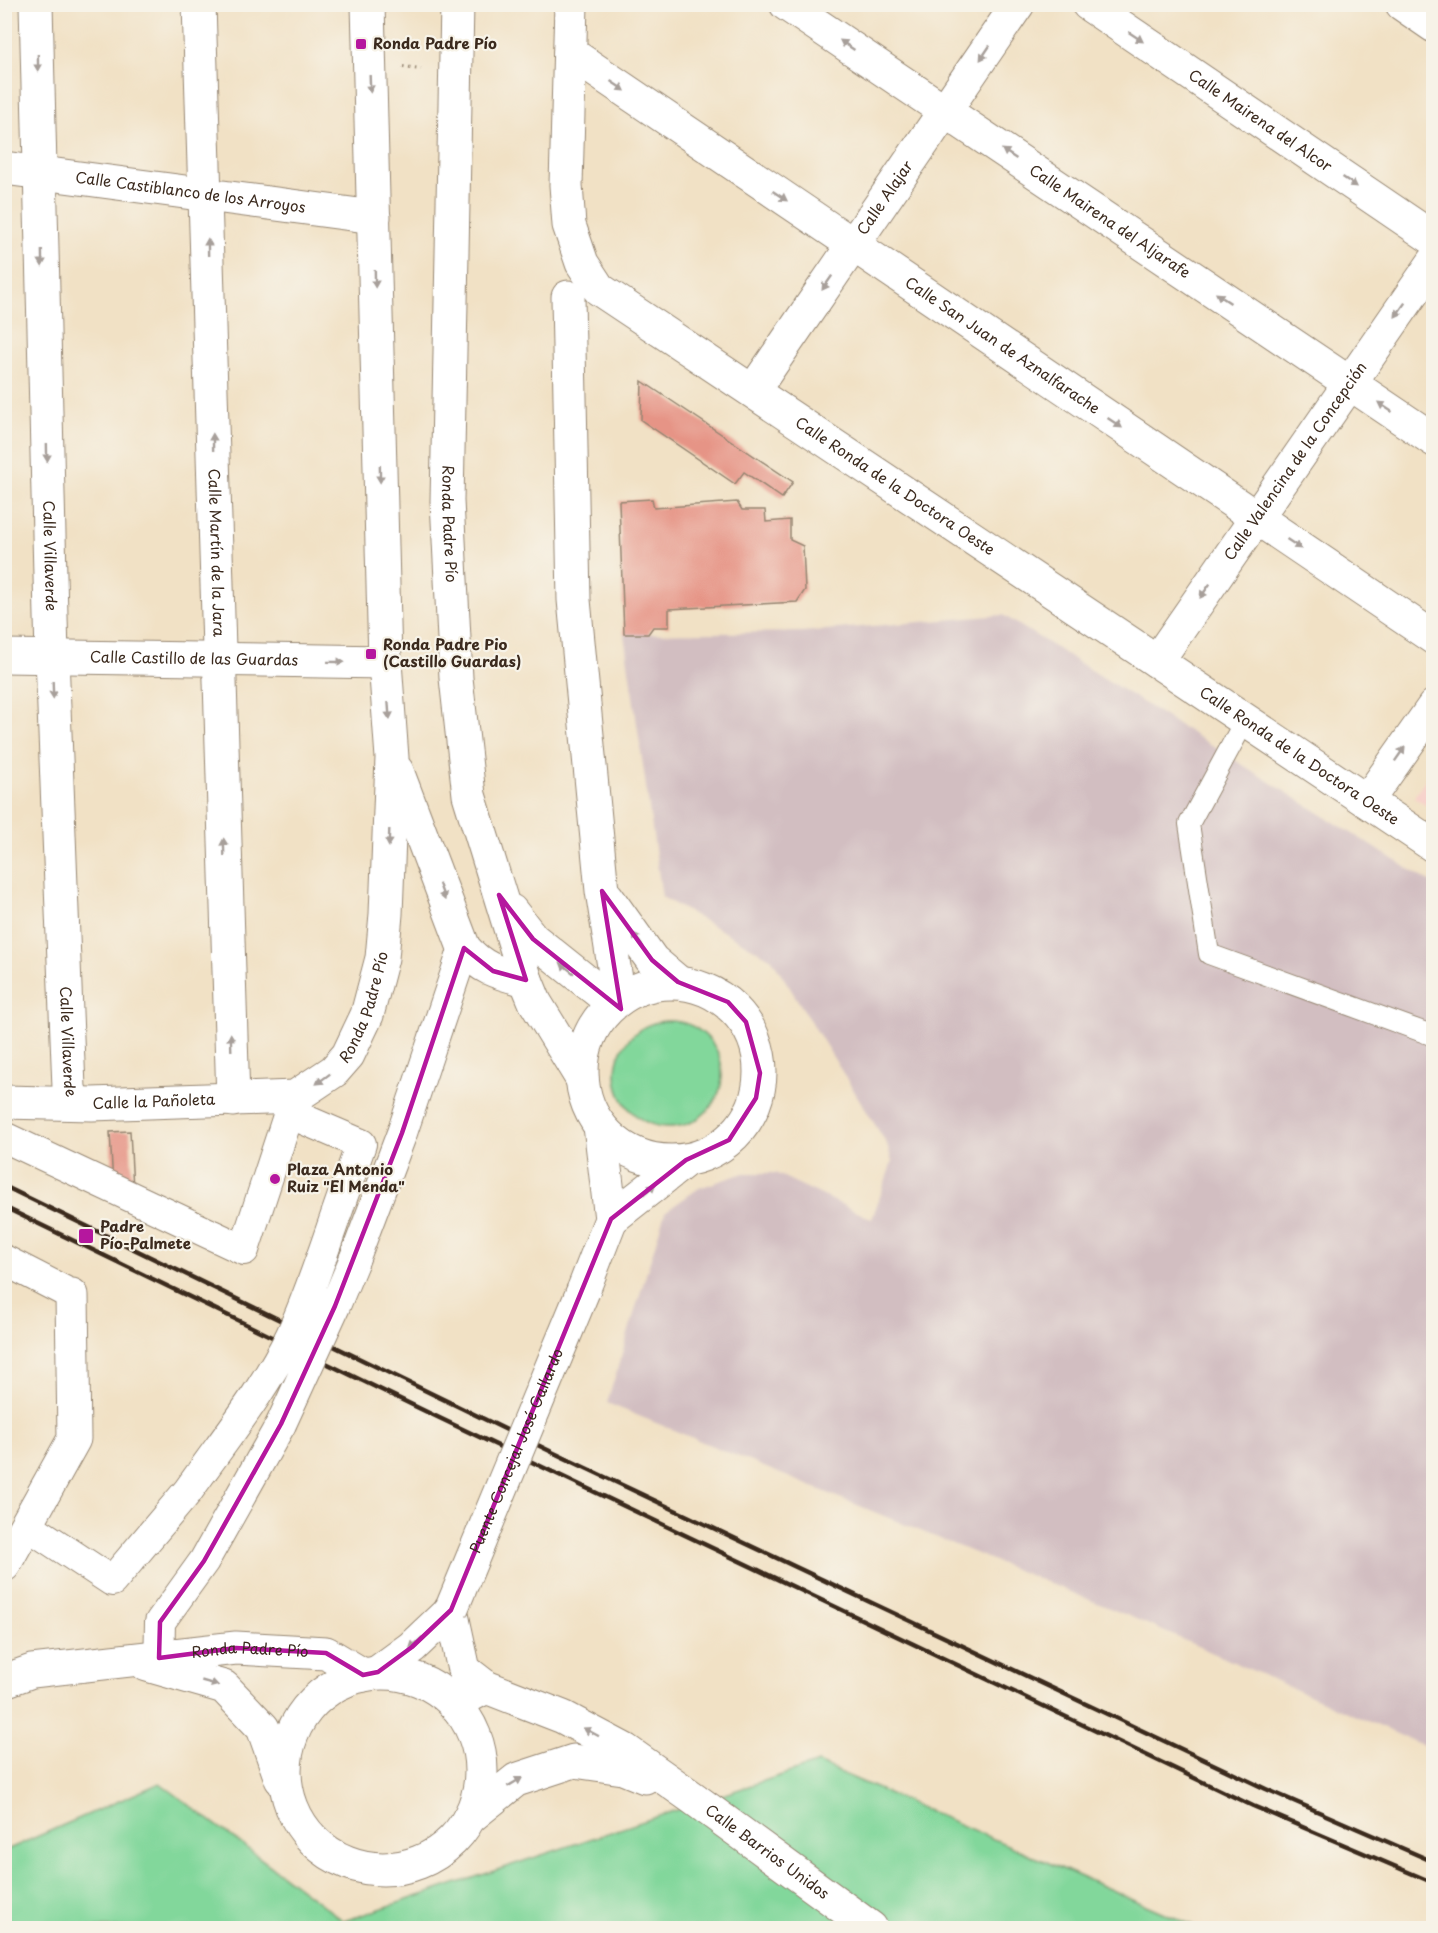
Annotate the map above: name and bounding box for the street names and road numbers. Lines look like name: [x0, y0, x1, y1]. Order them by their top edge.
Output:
street label: Calle Mairena del Alcor: [1184, 63, 1337, 177]
street label: Calle Alajar: [850, 155, 918, 239]
street label: Calle Mairena del Aljarafe: [1025, 158, 1196, 283]
street label: Calle Castiblanco de los Arroyos: [74, 165, 307, 218]
street label: Calle San Juan de Aznalfarache: [901, 270, 1105, 419]
street label: Calle Valencina de la Concepción: [1217, 357, 1371, 565]
street label: Calle Ronda de la Doctora Oeste: [791, 410, 1000, 560]
street label: Ronda Padre Pío: [437, 465, 464, 583]
street label: Calle Martín de la Jara: [203, 468, 232, 638]
street label: Calle Villaverde: [38, 500, 64, 611]
street label: Calle Castillo de las Guardas: [90, 644, 298, 671]
street label: Calle Ronda de la Doctora Oeste: [1196, 680, 1404, 830]
street label: Ronda Padre Pío: [333, 951, 393, 1068]
street label: Calle Villaverde: [55, 986, 84, 1099]
street label: Calle la Pañoleta: [92, 1087, 216, 1114]
street label: Puente Concejal José Gallardo: [463, 1344, 568, 1557]
street label: Ronda Padre Pío: [190, 1635, 309, 1663]
street label: Calle Barrios Unidos: [701, 1798, 835, 1904]

